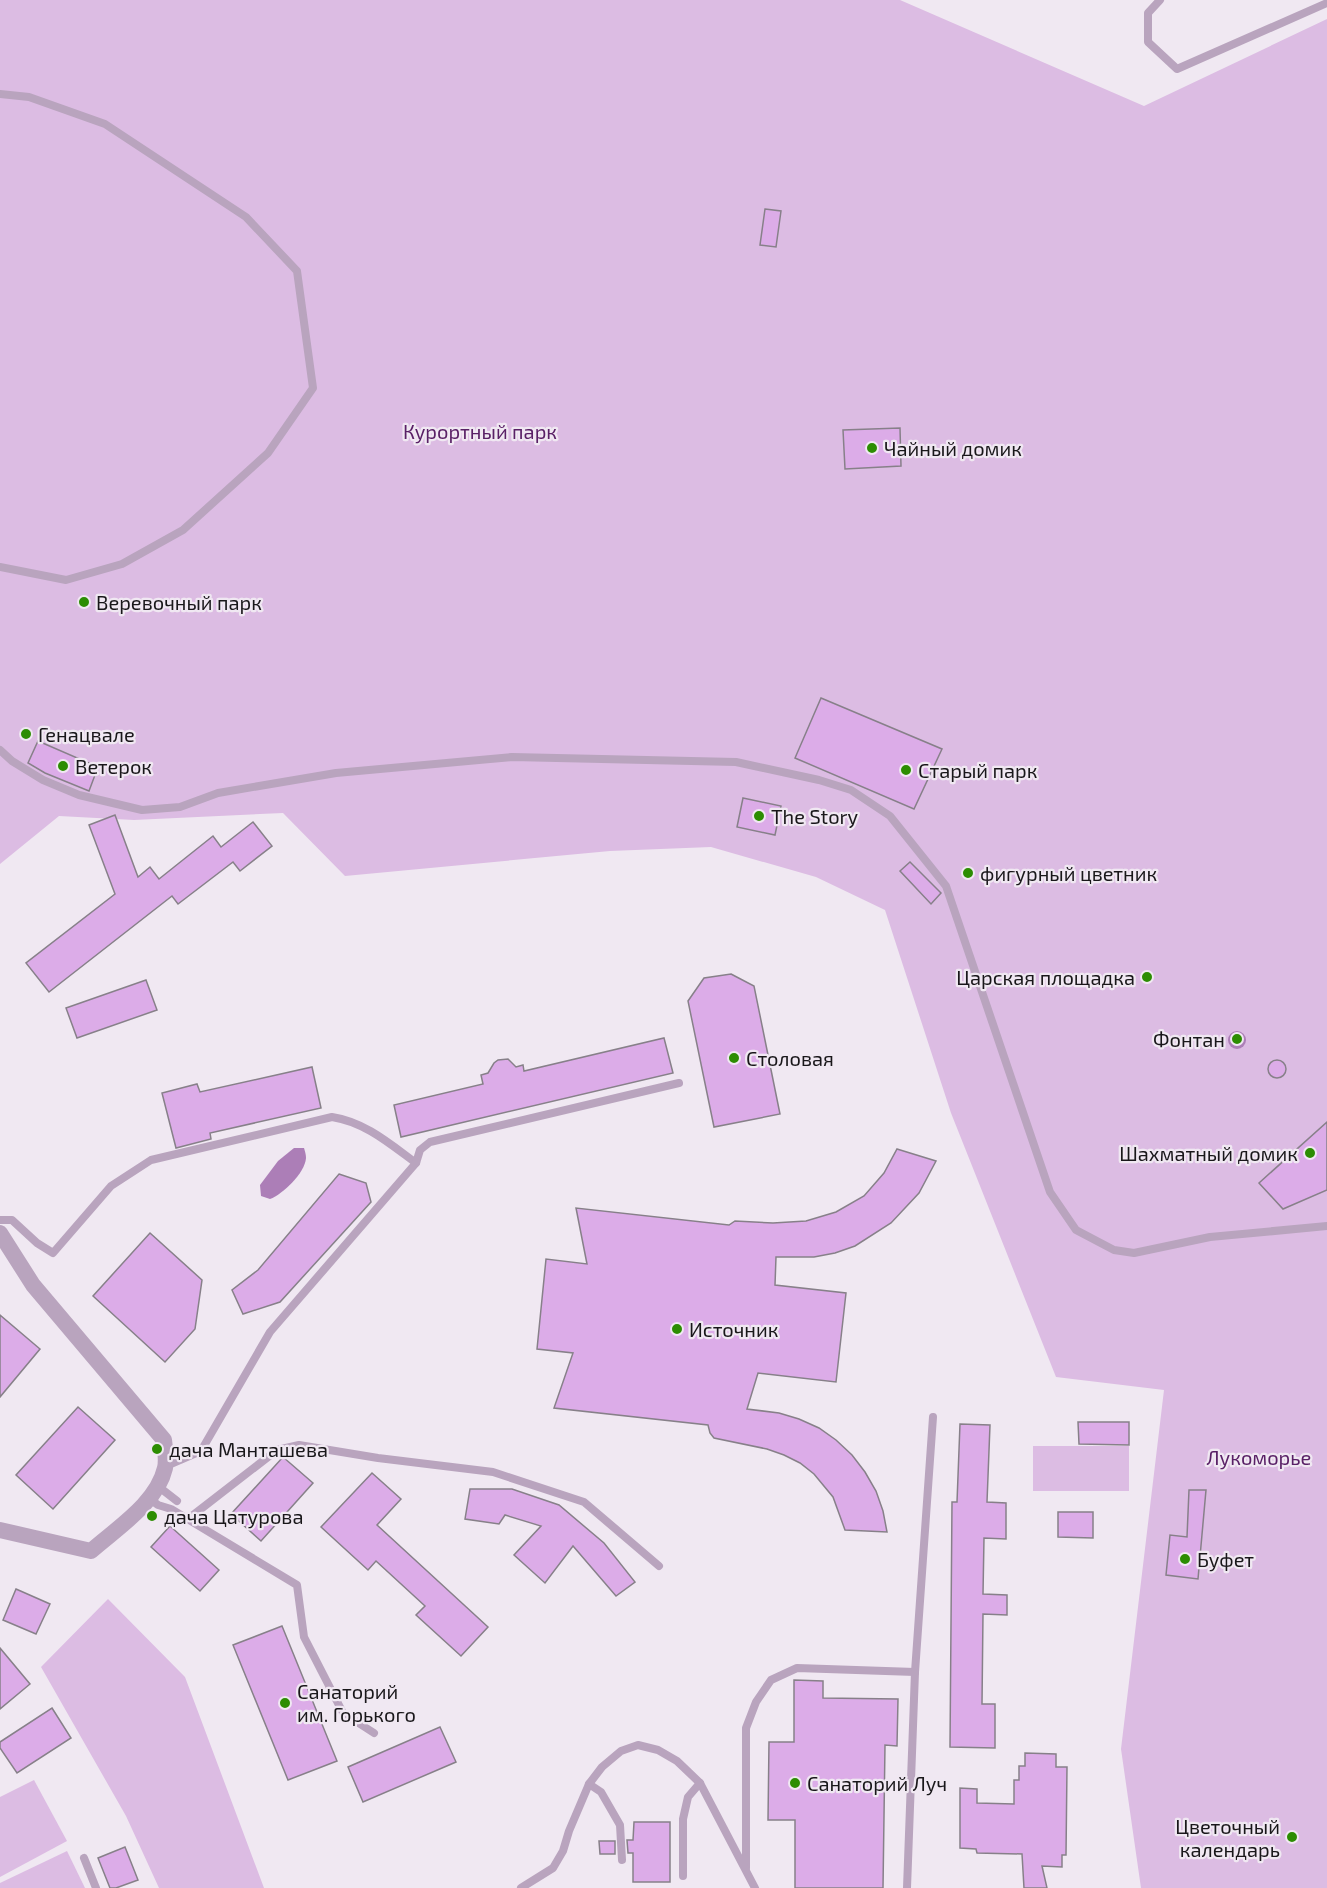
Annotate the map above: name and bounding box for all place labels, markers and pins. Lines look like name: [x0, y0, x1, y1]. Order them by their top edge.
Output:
place label: Чайный домик: [884, 436, 1022, 460]
marker: Чайный домик: [865, 441, 879, 455]
place label: Веревочный парк: [96, 590, 262, 614]
marker: Веревочный парк: [77, 595, 91, 609]
place label: Генацвале: [38, 722, 135, 746]
marker: Генацвале: [19, 727, 33, 741]
place label: Ветерок: [75, 754, 152, 778]
place label: Старый парк: [918, 758, 1038, 782]
marker: Ветерок: [56, 759, 70, 773]
marker: Старый парк: [899, 763, 913, 777]
place label: The Story: [771, 804, 859, 828]
marker: The Story: [752, 809, 766, 823]
place label: фигурный цветник: [980, 861, 1157, 886]
marker: фигурный цветник: [961, 866, 975, 880]
place label: Царская площадка: [956, 965, 1135, 989]
marker: Царская площадка: [1140, 970, 1154, 984]
place label: Фонтан: [1153, 1027, 1225, 1051]
marker: Фонтан: [1230, 1032, 1244, 1046]
place label: Столовая: [746, 1046, 834, 1070]
marker: Столовая: [727, 1051, 741, 1065]
place label: Шахматный домик: [1119, 1141, 1298, 1165]
marker: Шахматный домик: [1303, 1146, 1317, 1160]
place label: Источник: [689, 1317, 779, 1341]
marker: Источник: [670, 1322, 684, 1336]
place label: дача Манташева: [169, 1437, 328, 1461]
marker: дача Манташева: [150, 1442, 164, 1456]
place label: дача Цатурова: [164, 1504, 303, 1529]
marker: дача Цатурова: [145, 1509, 159, 1523]
place label: Буфет: [1197, 1547, 1254, 1572]
marker: Буфет: [1178, 1552, 1192, 1566]
place label: Санаторий им. Горького: [297, 1679, 416, 1726]
marker: Санаторий им. Горького: [278, 1696, 292, 1710]
place label: Cанаторий Луч: [807, 1771, 947, 1796]
marker: Cанаторий Луч: [788, 1776, 802, 1790]
place label: Цветочный календарь: [1175, 1814, 1280, 1861]
marker: Цветочный календарь: [1285, 1830, 1299, 1844]

